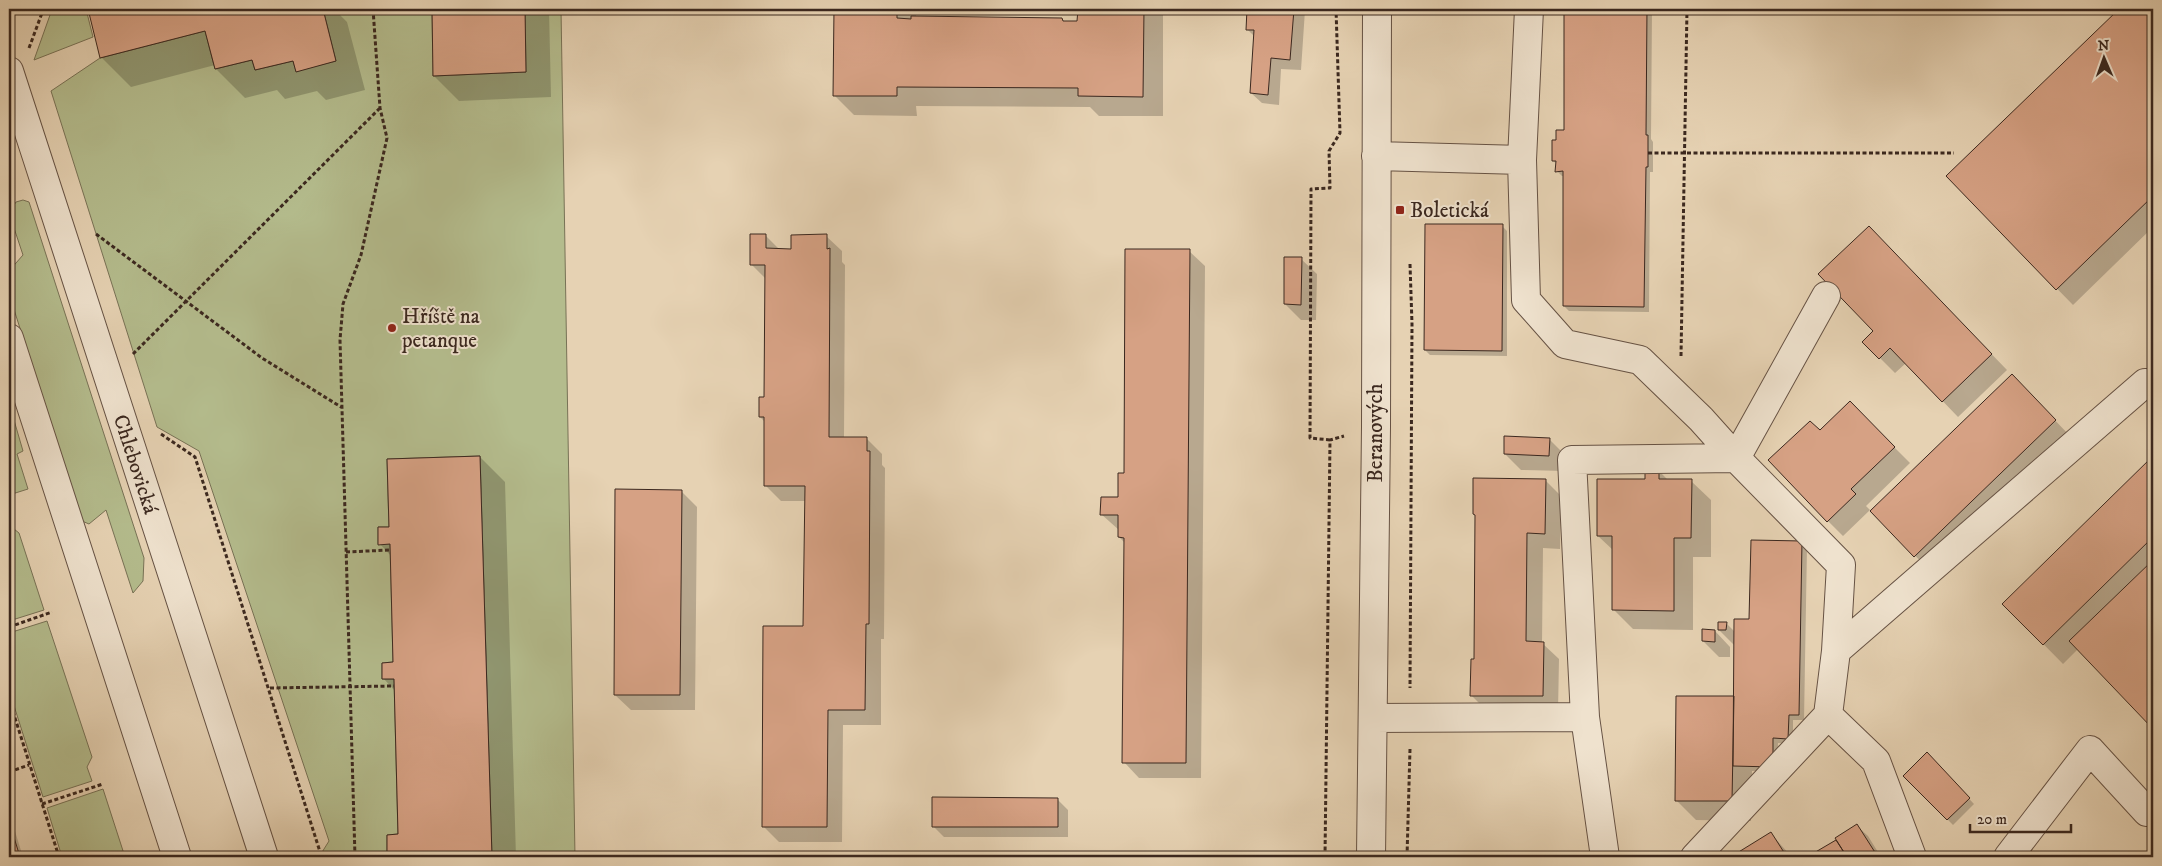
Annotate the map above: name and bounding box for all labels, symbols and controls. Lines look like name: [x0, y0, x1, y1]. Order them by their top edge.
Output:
north arrow: [2080, 32, 2130, 82]
text: N: [2098, 37, 2110, 55]
place label: Boletická: [1410, 198, 1489, 224]
marker: Boletická: [1394, 204, 1406, 216]
place label: Hříště na petanque: [401, 304, 480, 354]
marker: Hříště na petanque: [386, 322, 398, 334]
street label: Beranových: [1363, 384, 1389, 482]
street label: Chlebovická: [107, 411, 163, 517]
scale bar: [1970, 801, 2071, 833]
text: 20 m: [1977, 810, 2007, 829]

